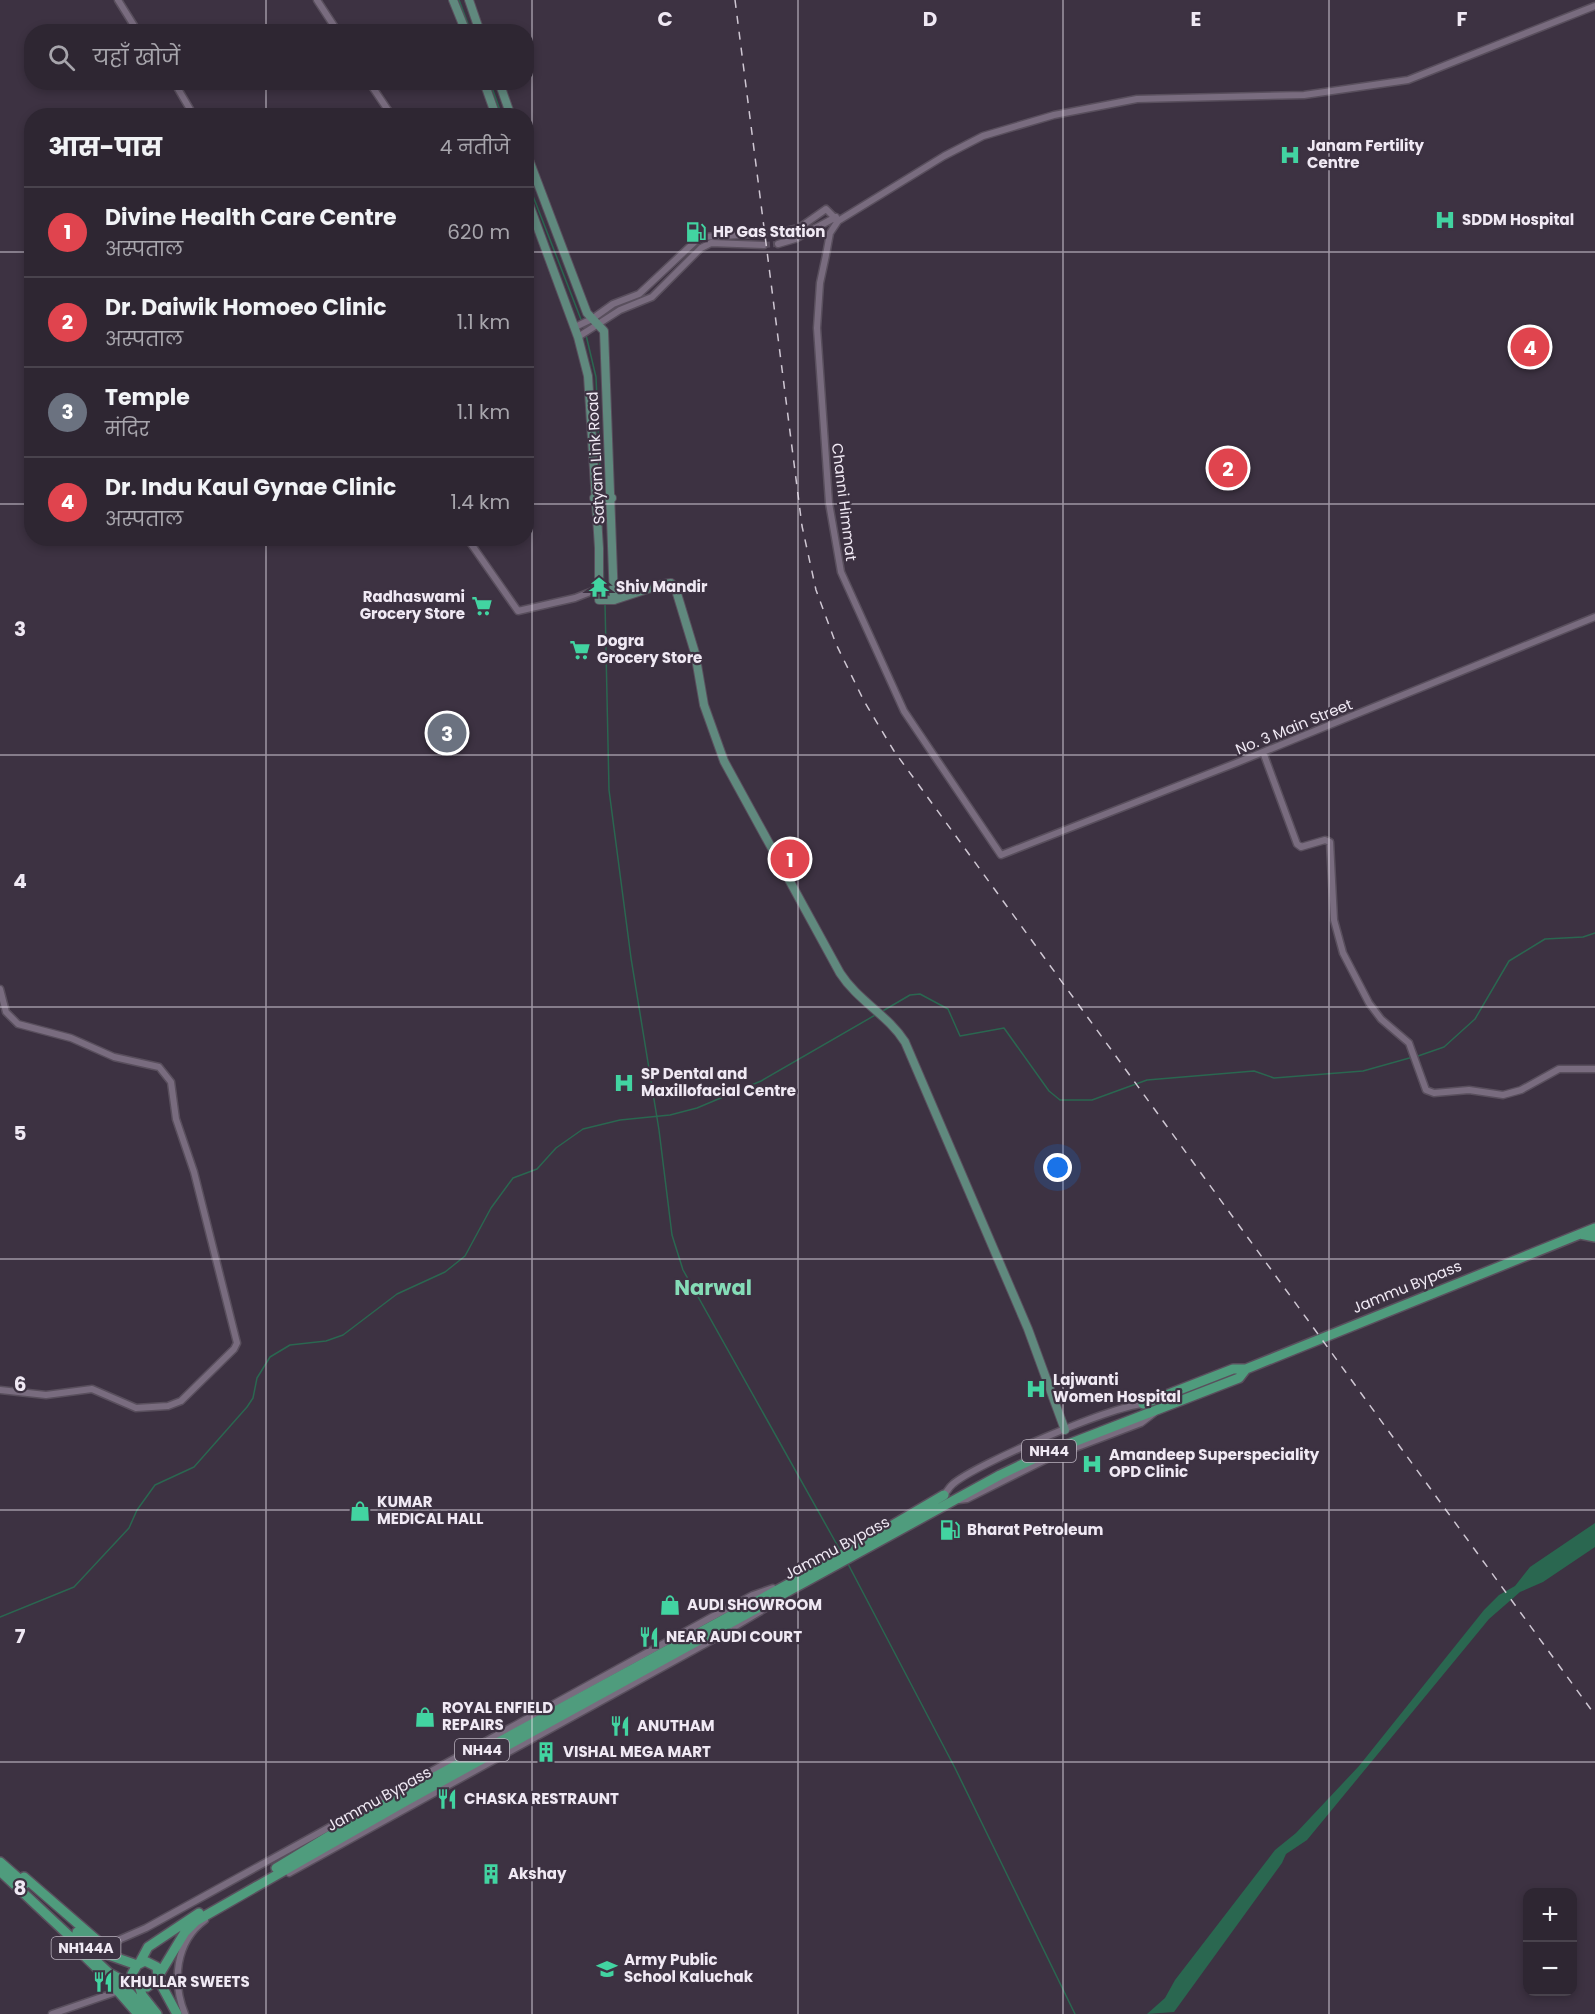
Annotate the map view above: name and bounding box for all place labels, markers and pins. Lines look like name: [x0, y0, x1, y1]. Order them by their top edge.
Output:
place label: Janam Fertility Centre: [1307, 135, 1425, 173]
hospital icon: Janam Fertility Centre: [1278, 143, 1302, 167]
hospital icon: SDDM Hospital: [1433, 208, 1457, 232]
place label: SDDM Hospital: [1462, 209, 1574, 230]
fuel station icon: HP Gas Station: [684, 220, 708, 244]
place label: HP Gas Station: [713, 221, 825, 242]
pin: 4: [1510, 324, 1550, 370]
pin: 2: [1208, 446, 1248, 490]
temple icon: Shiv Mandir: [587, 575, 611, 599]
place label: Shiv Mandir: [616, 576, 708, 597]
place label: Radhaswami Grocery Store: [360, 586, 465, 624]
supermarket icon: Radhaswami Grocery Store: [470, 594, 494, 618]
place label: Dogra Grocery Store: [597, 630, 702, 668]
supermarket icon: Dogra Grocery Store: [568, 638, 592, 662]
pin: 3: [428, 710, 466, 756]
pin: 1: [770, 836, 810, 882]
place label: SP Dental and Maxillofacial Centre: [641, 1063, 796, 1101]
hospital icon: SP Dental and Maxillofacial Centre: [612, 1071, 636, 1095]
place label: Lajwanti Women Hospital: [1053, 1369, 1181, 1407]
hospital icon: Lajwanti Women Hospital: [1024, 1377, 1048, 1401]
place label: Amandeep Superspeciality OPD Clinic: [1109, 1444, 1320, 1482]
hospital icon: Amandeep Superspeciality OPD Clinic: [1080, 1452, 1104, 1476]
place label: KUMAR MEDICAL HALL: [377, 1491, 483, 1529]
shop icon: KUMAR MEDICAL HALL: [348, 1499, 372, 1523]
fuel station icon: Bharat Petroleum: [938, 1518, 962, 1542]
place label: Bharat Petroleum: [967, 1519, 1103, 1540]
shop icon: AUDI SHOWROOM: [658, 1593, 682, 1617]
place label: AUDI SHOWROOM: [687, 1594, 822, 1615]
restaurant icon: NEAR AUDI COURT: [637, 1625, 661, 1649]
place label: NEAR AUDI COURT: [666, 1626, 802, 1647]
place label: ROYAL ENFIELD REPAIRS: [442, 1697, 553, 1735]
shop icon: ROYAL ENFIELD REPAIRS: [413, 1705, 437, 1729]
restaurant icon: ANUTHAM: [608, 1714, 632, 1738]
place label: ANUTHAM: [637, 1715, 715, 1736]
building icon: VISHAL MEGA MART: [534, 1740, 558, 1764]
place label: VISHAL MEGA MART: [563, 1741, 711, 1762]
restaurant icon: CHASKA RESTRAUNT: [435, 1787, 459, 1811]
place label: CHASKA RESTRAUNT: [464, 1788, 619, 1809]
building icon: Akshay: [479, 1862, 503, 1886]
place label: Akshay: [508, 1863, 567, 1884]
place label: Army Public School Kaluchak: [624, 1949, 754, 1987]
school or university icon: Army Public School Kaluchak: [595, 1957, 619, 1981]
restaurant icon: KHULLAR SWEETS: [91, 1970, 115, 1994]
place label: KHULLAR SWEETS: [120, 1971, 250, 1992]

